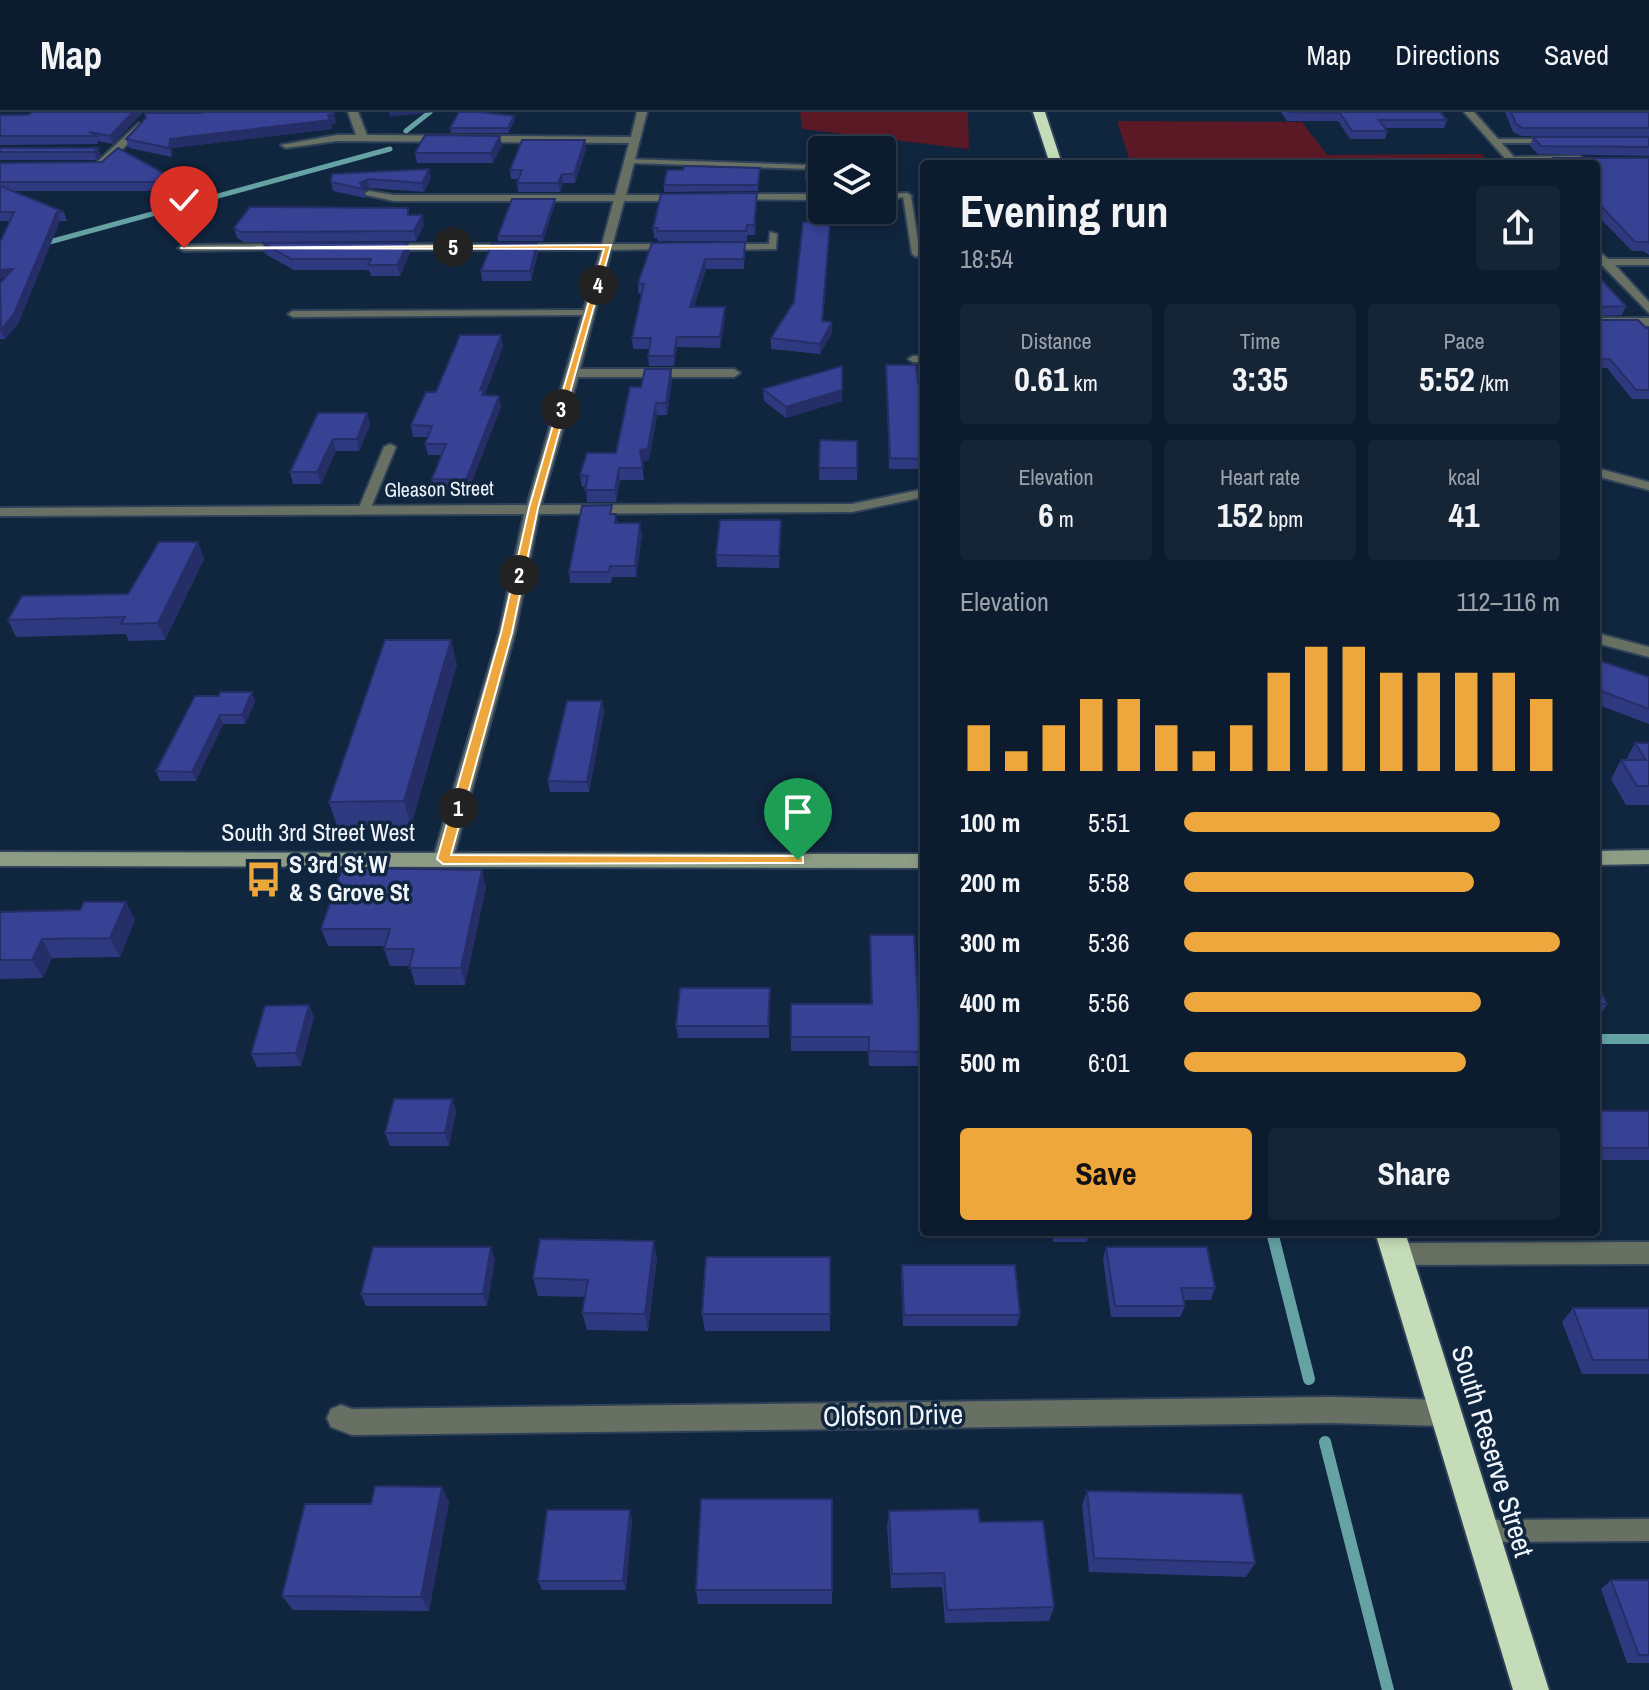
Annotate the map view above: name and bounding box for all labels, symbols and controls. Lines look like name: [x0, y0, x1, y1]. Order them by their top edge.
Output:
text: Map: [40, 30, 102, 81]
text: Map: [1307, 36, 1351, 74]
text: Directions: [1395, 36, 1500, 74]
text: Saved: [1544, 36, 1609, 74]
map controls: [808, 136, 896, 224]
button: layers: [808, 136, 896, 224]
pin: [150, 166, 218, 248]
icon: check: [162, 178, 206, 222]
text: Evening run: [960, 181, 1169, 241]
button: share: [1476, 186, 1560, 270]
pin: 5: [433, 227, 473, 267]
text: 5: [448, 232, 458, 262]
text: 18:54: [960, 241, 1013, 276]
pin: 4: [578, 265, 618, 305]
text: 4: [593, 270, 603, 300]
text: Distance: [1020, 326, 1092, 356]
text: Time: [1240, 326, 1280, 356]
text: Pace: [1443, 326, 1485, 356]
text: 0.61: [1014, 356, 1069, 402]
text: 3:35: [1232, 356, 1288, 402]
text: 5:52: [1419, 356, 1475, 402]
text: km: [1069, 368, 1098, 398]
text: /km: [1475, 368, 1509, 398]
pin: 3: [541, 389, 581, 429]
text: 3: [556, 394, 566, 424]
text: Elevation: [1018, 462, 1094, 492]
text: Heart rate: [1220, 462, 1300, 492]
text: kcal: [1448, 462, 1480, 492]
street label: Gleason Street: [384, 474, 494, 503]
text: 6: [1038, 492, 1054, 538]
text: 152: [1217, 492, 1263, 538]
text: 41: [1448, 492, 1480, 538]
text: m: [1054, 504, 1074, 534]
text: bpm: [1263, 504, 1303, 534]
pin: 2: [499, 555, 539, 595]
text: 2: [514, 560, 524, 590]
text: Elevation: [960, 584, 1049, 619]
text: 112–116 m: [1456, 584, 1560, 619]
pin: [764, 778, 832, 860]
pin: 1: [438, 788, 478, 828]
icon: arrive: [776, 790, 820, 834]
text: 1: [453, 793, 463, 823]
text: 100 m: [960, 805, 1020, 840]
text: 5:51: [1088, 805, 1130, 840]
street label: South 3rd Street West: [221, 816, 415, 848]
place label: S 3rd St W & S Grove St: [289, 848, 410, 908]
bus stop icon: S 3rd St W & S Grove St: [244, 860, 282, 898]
text: 200 m: [960, 865, 1020, 900]
text: 5:58: [1088, 865, 1130, 900]
text: 300 m: [960, 925, 1020, 960]
text: 5:36: [1088, 925, 1130, 960]
text: 400 m: [960, 985, 1020, 1020]
text: 5:56: [1088, 985, 1130, 1020]
text: 500 m: [960, 1045, 1020, 1080]
text: 6:01: [1088, 1045, 1130, 1080]
button: Save: [960, 1128, 1252, 1220]
button: Share: [1268, 1128, 1560, 1220]
street label: South Reserve Street: [1443, 1340, 1543, 1562]
street label: Olofson Drive: [822, 1395, 964, 1435]

